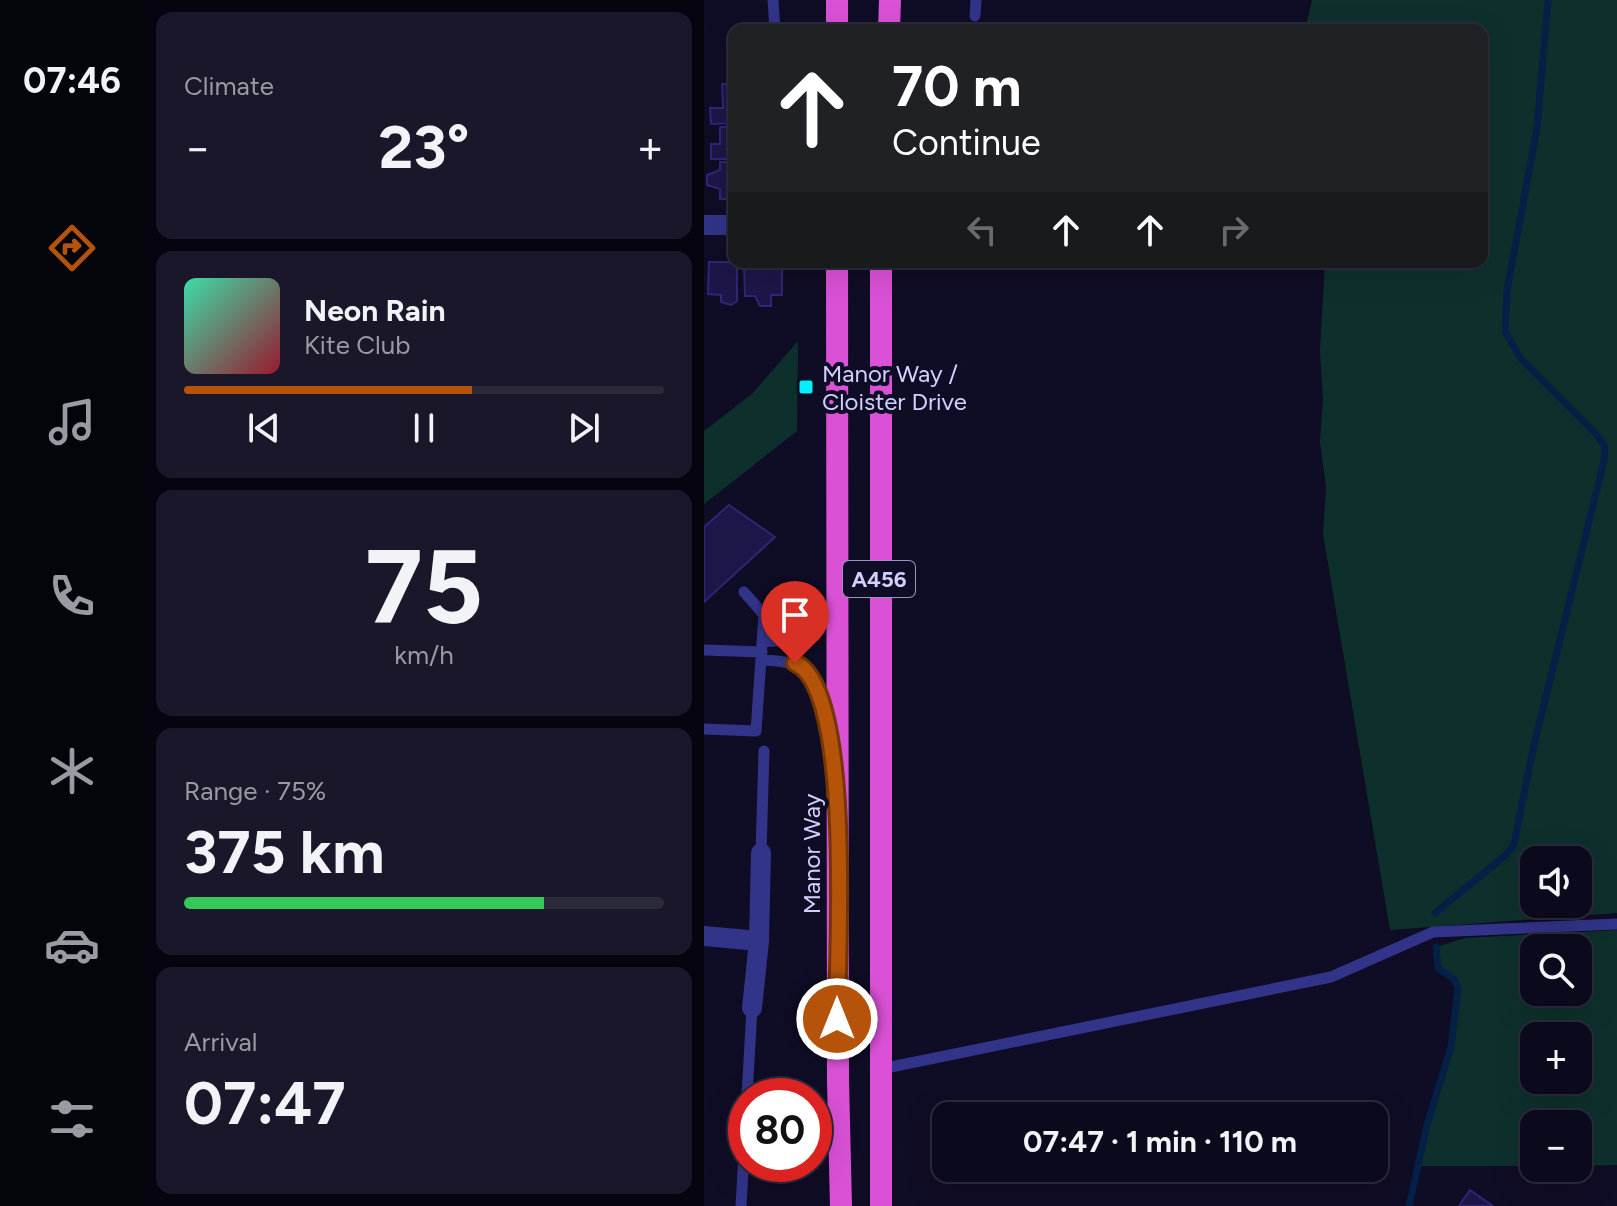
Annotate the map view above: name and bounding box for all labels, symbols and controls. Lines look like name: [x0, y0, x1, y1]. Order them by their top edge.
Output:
text: 70 m: [892, 53, 1022, 120]
icon: ahead: [760, 56, 864, 160]
text: 07:46: [23, 59, 121, 102]
text: Climate: [184, 70, 274, 102]
text: 23°: [379, 111, 469, 183]
text: −: [184, 121, 211, 174]
text: +: [637, 121, 664, 174]
text: Continue: [892, 121, 1041, 164]
icon: left: [960, 208, 1004, 252]
icon: ahead: [1044, 208, 1088, 252]
icon: ahead: [1128, 208, 1172, 252]
icon: right: [1212, 208, 1256, 252]
icon: directions: [44, 220, 100, 276]
text: Neon Rain: [304, 292, 446, 329]
text: Kite Club: [304, 329, 410, 361]
place label: Manor Way / Cloister Drive: [822, 359, 967, 416]
marker: Manor Way / Cloister Drive: [797, 378, 815, 396]
icon: music: [44, 394, 100, 450]
icon: previous: [242, 406, 286, 450]
icon: pause: [402, 406, 446, 450]
icon: next: [562, 406, 606, 450]
text: 75: [365, 524, 483, 649]
road number: A456: [843, 561, 915, 597]
icon: phone: [44, 568, 100, 624]
pin: [761, 581, 829, 663]
icon: arrive: [773, 593, 817, 637]
text: km/h: [394, 639, 454, 671]
icon: climate: [44, 743, 100, 799]
text: Range · 75%: [184, 775, 326, 807]
street label: Manor Way: [797, 793, 826, 914]
text: 375 km: [184, 816, 384, 888]
map controls: [1520, 846, 1592, 1182]
button: sound: [1520, 846, 1592, 918]
icon: car: [44, 917, 100, 973]
button: search: [1520, 934, 1592, 1006]
position arrow: [795, 977, 879, 1061]
button: +: [1520, 1022, 1592, 1094]
text: Arrival: [184, 1026, 257, 1058]
text: 07:47: [184, 1067, 346, 1139]
speed limit sign: 80: [728, 1078, 832, 1182]
icon: filters: [44, 1091, 100, 1147]
button: −: [1520, 1110, 1592, 1182]
text: 07:47 · 1 min · 110 m: [1023, 1123, 1297, 1160]

